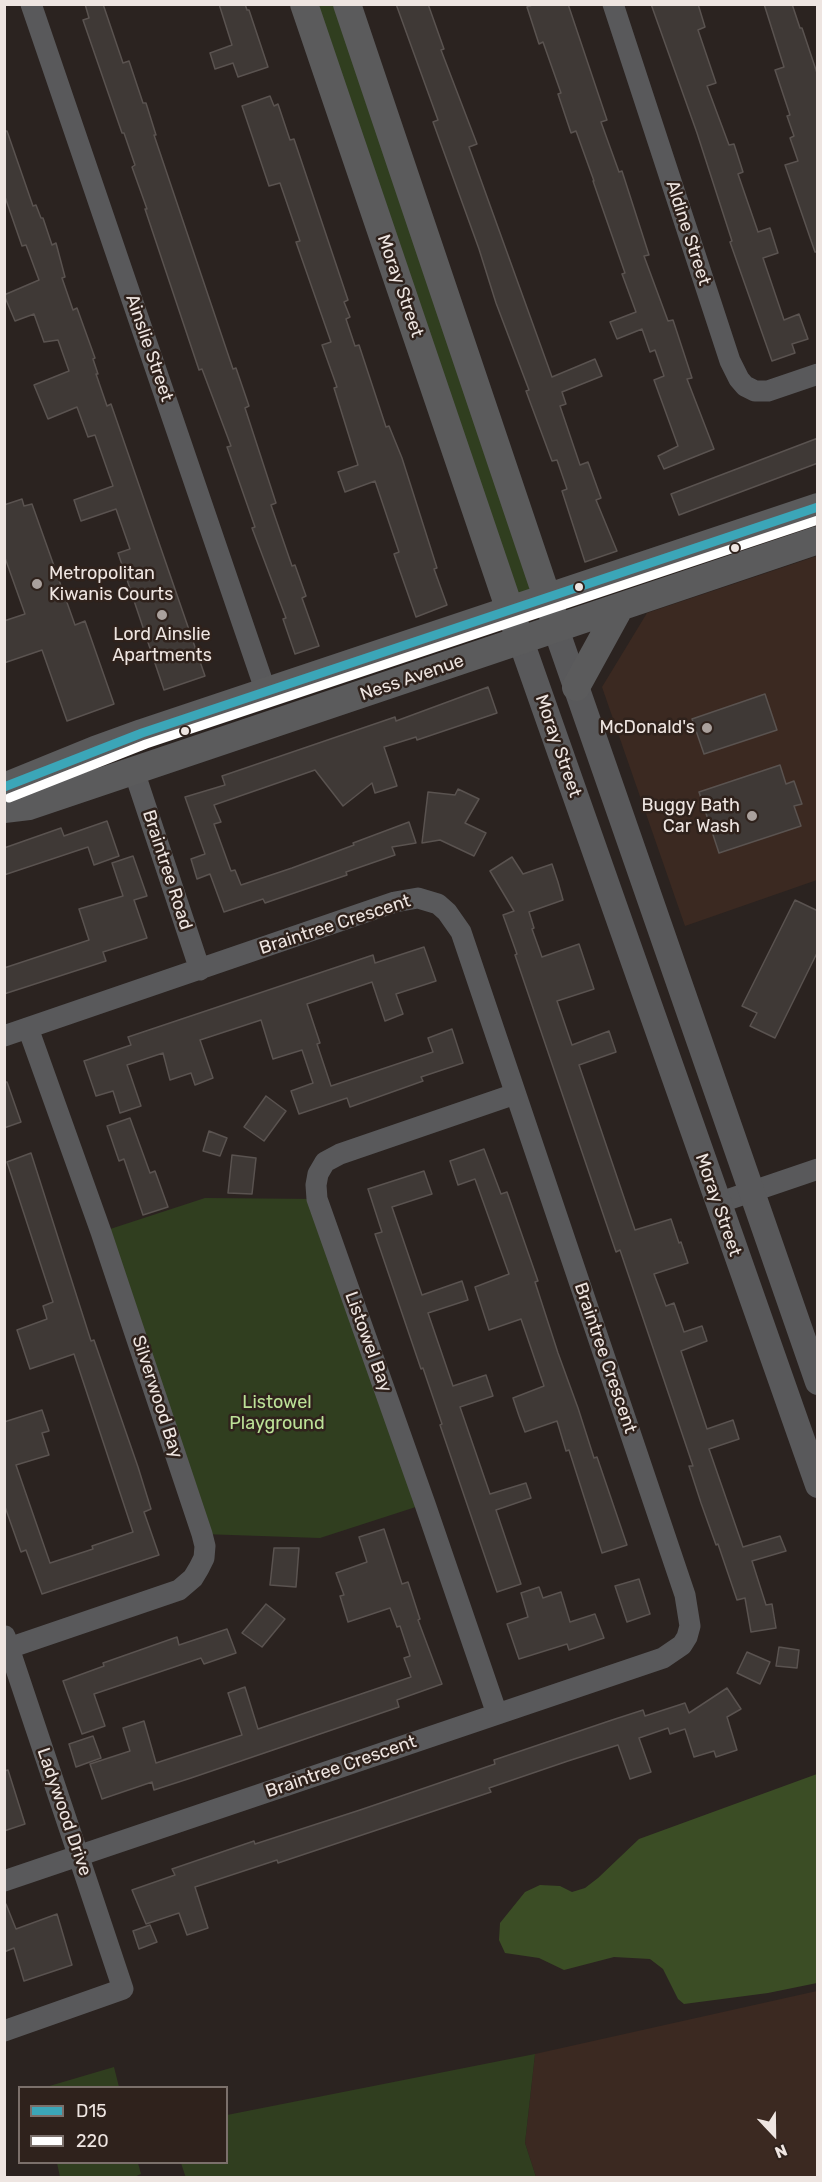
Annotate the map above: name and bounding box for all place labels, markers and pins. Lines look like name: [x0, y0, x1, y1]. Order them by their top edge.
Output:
unlabelled marker: [729, 542, 741, 554]
place label: Metropolitan Kiwanis Courts: [49, 563, 173, 606]
marker: Metropolitan Kiwanis Courts: [30, 577, 44, 591]
unlabelled marker: [573, 581, 585, 593]
marker: Lord Ainslie Apartments: [155, 608, 169, 622]
place label: Lord Ainslie Apartments: [112, 624, 212, 666]
place label: McDonald's: [599, 717, 695, 739]
marker: McDonald's: [700, 721, 714, 735]
unlabelled marker: [179, 725, 191, 737]
place label: Buggy Bath Car Wash: [641, 795, 740, 838]
marker: Buggy Bath Car Wash: [745, 809, 759, 823]

